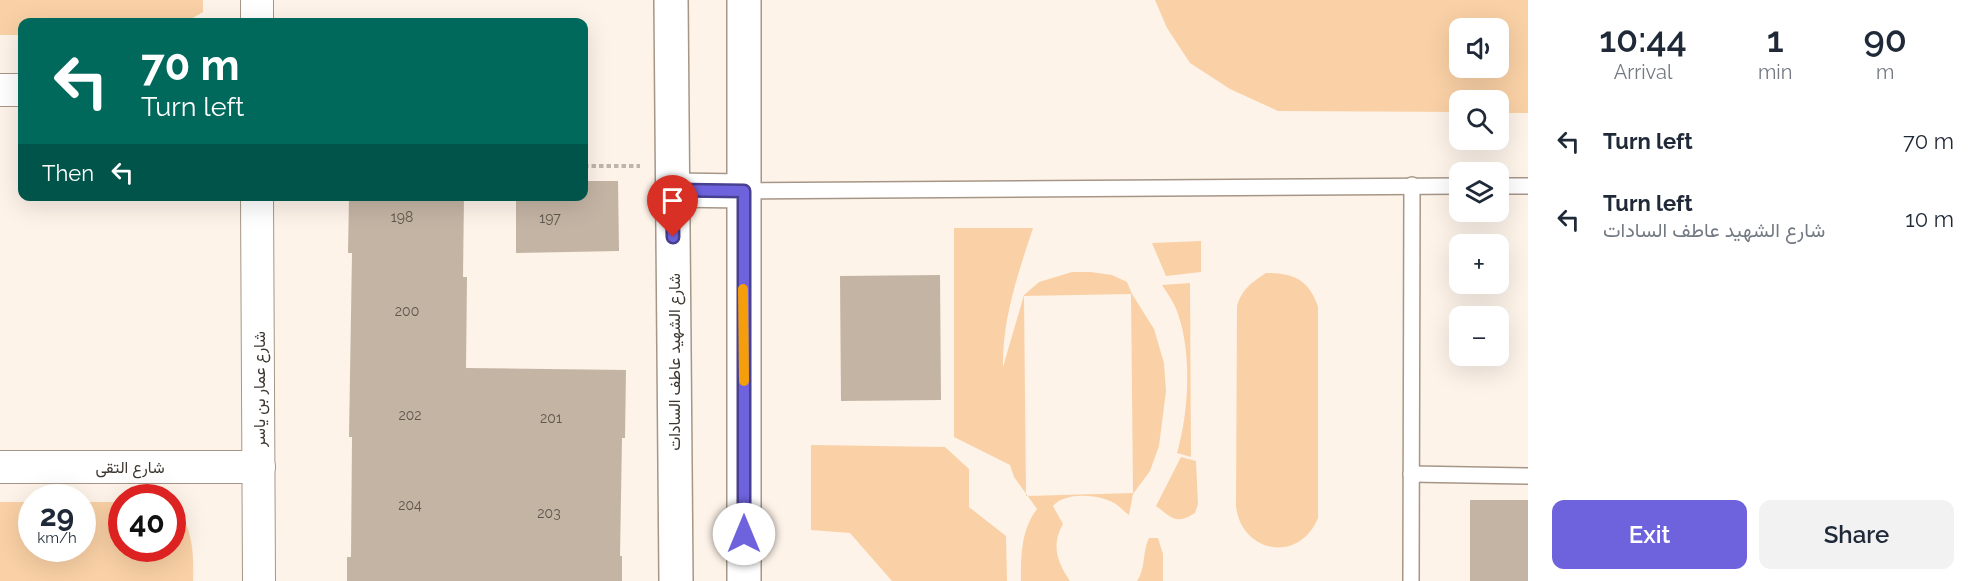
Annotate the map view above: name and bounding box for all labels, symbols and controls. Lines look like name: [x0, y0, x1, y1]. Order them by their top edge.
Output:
map controls: [1449, 18, 1509, 366]
button: sound: [1449, 18, 1509, 78]
text: 10:44: [1599, 18, 1687, 60]
text: 1: [1767, 18, 1784, 60]
text: 90: [1864, 18, 1907, 60]
text: 70 m: [141, 41, 240, 90]
icon: left: [42, 42, 120, 120]
text: Arrival: [1614, 60, 1672, 84]
text: min: [1758, 60, 1792, 84]
text: m: [1876, 60, 1894, 84]
button: search: [1449, 90, 1509, 150]
text: Turn left: [141, 91, 244, 122]
icon: left: [1552, 125, 1585, 158]
text: Turn left: [1603, 128, 1693, 154]
text: 70 m: [1903, 128, 1954, 154]
icon: left: [106, 156, 139, 189]
text: Then: [42, 160, 94, 186]
button: layers: [1449, 162, 1509, 222]
pin: [647, 175, 698, 237]
icon: arrive: [656, 184, 689, 217]
text: Turn left: [1603, 190, 1693, 216]
icon: left: [1552, 203, 1585, 236]
text: 10 m: [1905, 206, 1954, 232]
house number: 198: [391, 209, 413, 225]
house number: 197: [539, 210, 561, 226]
text: شارع الشهيد عاطف السادات: [1603, 218, 1825, 242]
button: +: [1449, 234, 1509, 294]
street label: شارع الشهيد عاطف السادات: [665, 273, 686, 451]
house number: 200: [395, 303, 419, 319]
button: −: [1449, 306, 1509, 366]
street label: شارع عمار بن ياسر: [250, 331, 271, 448]
house number: 202: [398, 407, 422, 423]
house number: 201: [540, 410, 562, 426]
street label: شارع التقى: [95, 458, 165, 479]
speed limit sign: 40: [108, 484, 186, 562]
house number: 204: [398, 497, 422, 513]
text: 29: [40, 498, 74, 533]
button: Exit: [1552, 500, 1747, 569]
button: Share: [1759, 500, 1954, 569]
position arrow: [712, 502, 776, 566]
house number: 203: [537, 505, 561, 521]
text: km/h: [37, 529, 77, 547]

